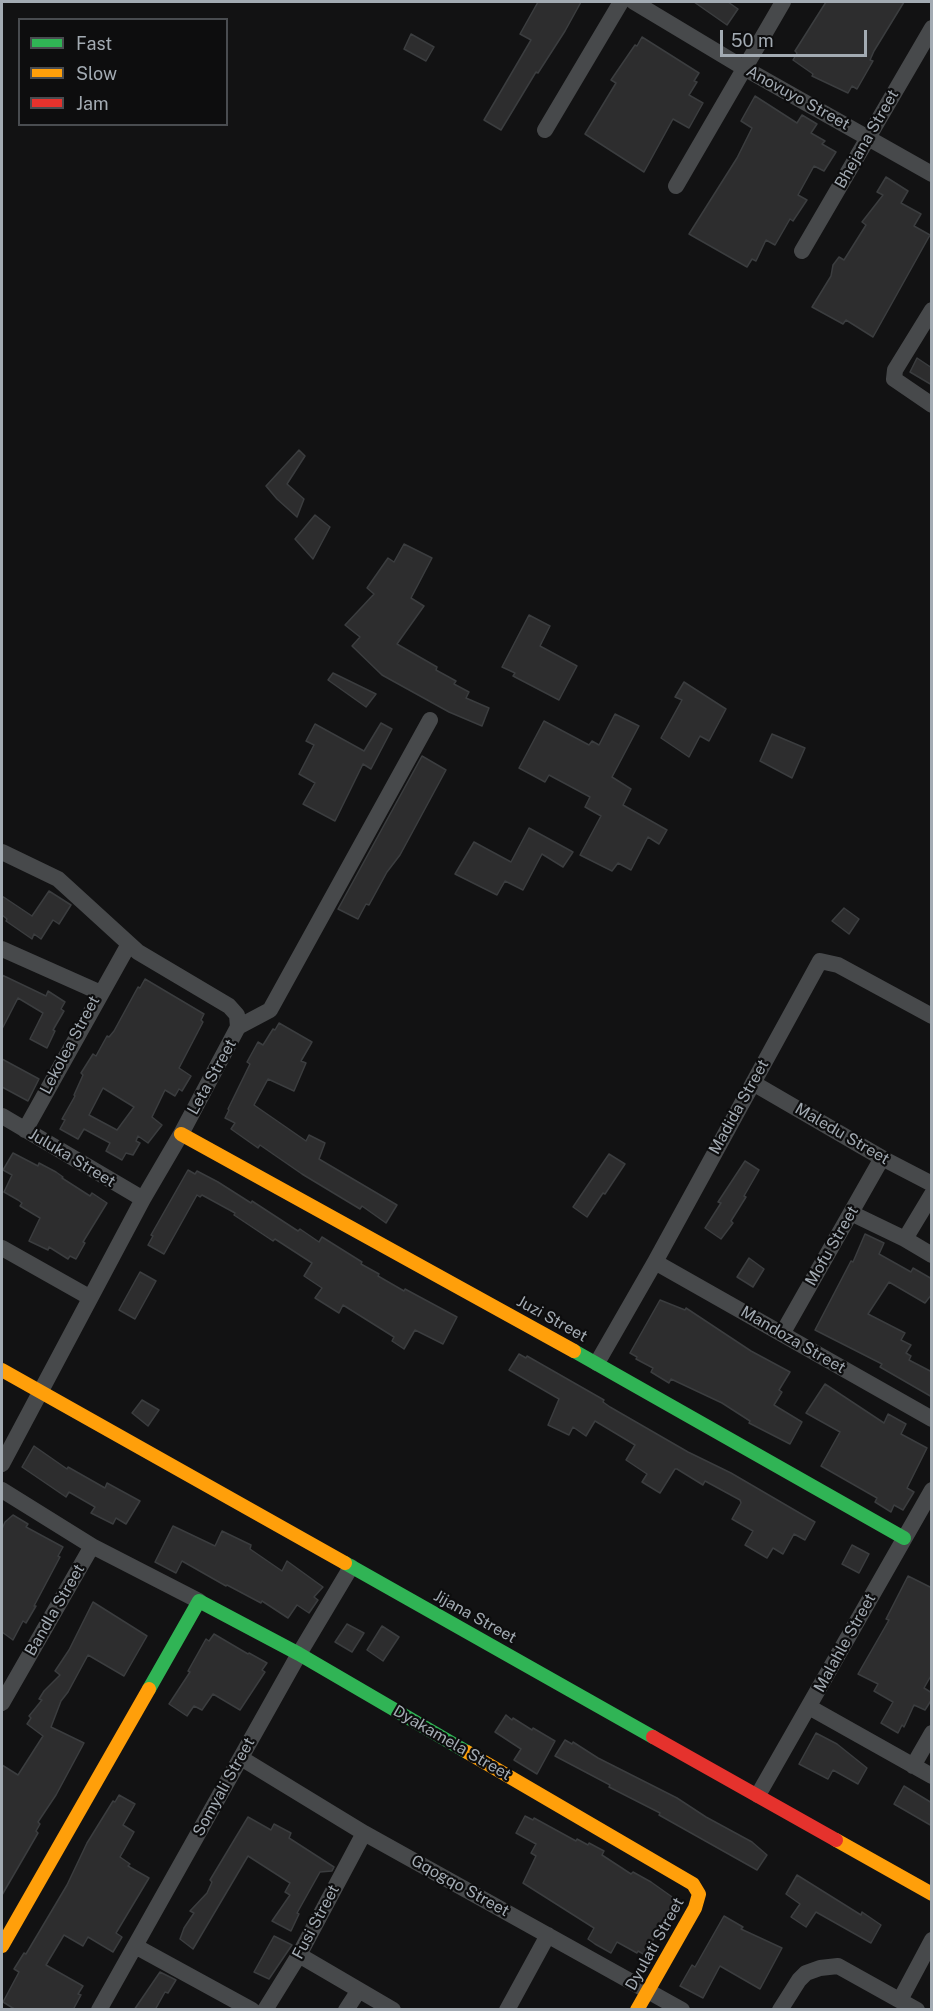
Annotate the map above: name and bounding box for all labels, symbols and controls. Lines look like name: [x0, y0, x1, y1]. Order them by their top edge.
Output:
legend: [18, 18, 228, 126]
scale bar: [723, 18, 870, 56]
text: 50 m: [731, 30, 774, 51]
text: Fast: [76, 33, 112, 54]
street label: Anovuyo Street: [743, 62, 853, 134]
text: Slow: [76, 63, 117, 84]
street label: Bhejana Street: [831, 86, 903, 192]
text: Jam: [76, 93, 109, 114]
street label: Lekolea Street: [36, 993, 104, 1097]
street label: Leta Street: [183, 1036, 241, 1118]
street label: Madida Street: [705, 1056, 773, 1158]
street label: Maledu Street: [791, 1099, 893, 1169]
street label: Juluka Street: [25, 1125, 119, 1191]
street label: Mofu Street: [801, 1203, 863, 1289]
street label: Juzi Street: [513, 1292, 591, 1346]
street label: Mandoza Street: [737, 1302, 849, 1378]
street label: Bandla Street: [21, 1561, 89, 1659]
street label: Jijana Street: [430, 1586, 520, 1648]
street label: Malahle Street: [810, 1590, 880, 1696]
street label: Dyakamela Street: [390, 1701, 514, 1785]
street label: Somyali Street: [189, 1734, 259, 1840]
street label: Gqogqo Street: [408, 1851, 512, 1921]
street label: Fusi Street: [288, 1882, 344, 1962]
street label: Dyulati Street: [622, 1894, 688, 1994]

